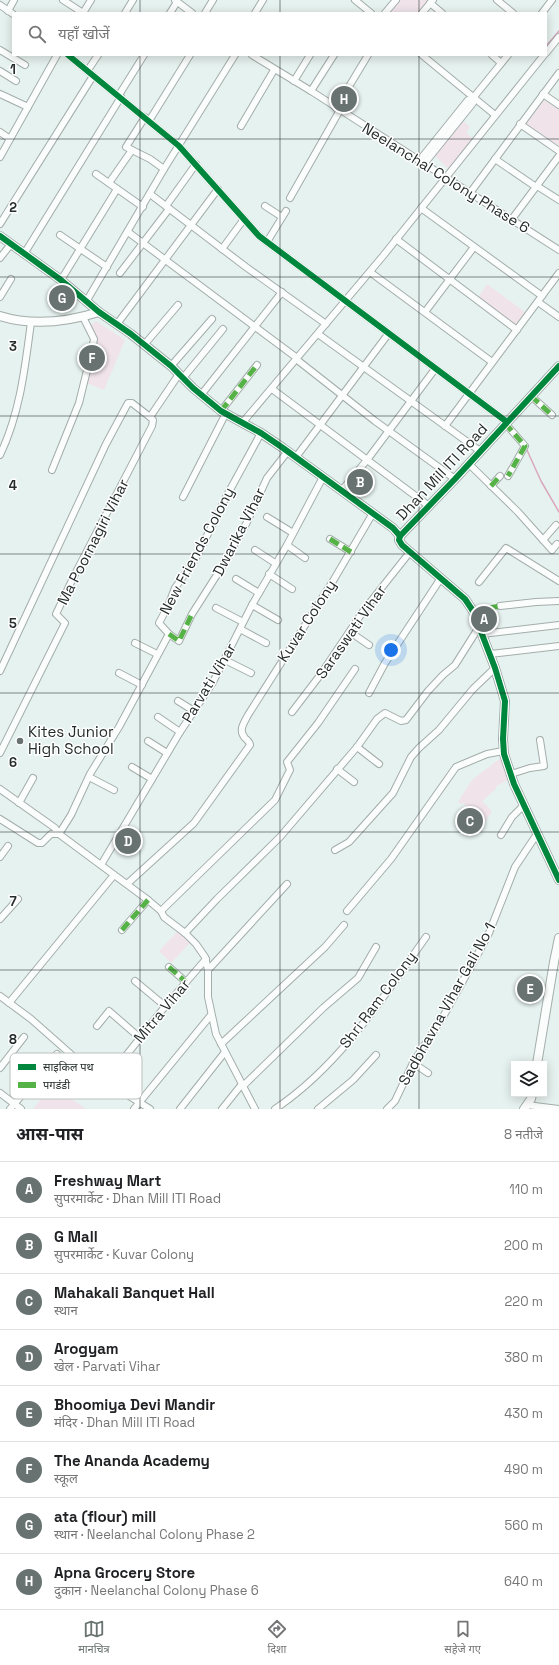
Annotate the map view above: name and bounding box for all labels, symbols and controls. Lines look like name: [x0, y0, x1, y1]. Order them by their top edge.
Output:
search box: [12, 12, 547, 56]
icon: search: [26, 23, 48, 45]
text: यहाँ खोजें: [58, 24, 110, 43]
text: 1: [10, 61, 16, 78]
pin: H: [331, 84, 357, 114]
street label: Neelanchal Colony Phase 6: [359, 118, 534, 237]
text: 2: [9, 199, 17, 216]
pin: G: [49, 283, 75, 313]
text: 3: [9, 338, 17, 355]
pin: F: [79, 343, 105, 373]
street label: Dhan Mill ITI Road: [392, 419, 491, 524]
pin: B: [347, 467, 373, 497]
street label: Ma Poornagiri Vihar: [53, 475, 133, 608]
text: 4: [9, 477, 17, 494]
street label: New Friends Colony: [155, 484, 238, 618]
street label: Dwarika Vihar: [208, 484, 269, 579]
street label: Kuvar Colony: [273, 576, 340, 665]
street label: Saraswati Vihar: [311, 581, 390, 682]
pin: A: [471, 604, 497, 634]
text: 5: [9, 615, 17, 632]
street label: Parvati Vihar: [177, 639, 240, 726]
your location: [381, 640, 401, 660]
place label: Kites Junior High School: [28, 722, 114, 758]
marker: Kites Junior High School: [15, 736, 25, 746]
text: 6: [9, 754, 17, 771]
pin: C: [457, 806, 483, 836]
pin: D: [115, 826, 141, 856]
text: 7: [9, 893, 17, 910]
street label: Sadbhavna Vihar Gali No 1: [394, 919, 499, 1089]
street label: Shri Ram Colony: [335, 947, 420, 1052]
pin: E: [517, 974, 543, 1004]
street label: Mitra Vihar: [129, 975, 194, 1047]
text: 8: [9, 1031, 17, 1048]
legend: [10, 1053, 142, 1099]
text: साइकिल पथ: [43, 1060, 95, 1074]
map controls: [511, 1061, 547, 1097]
button: layers: [511, 1061, 547, 1097]
text: पगडंडी: [43, 1078, 70, 1092]
text: आस-पास: [16, 1123, 83, 1145]
text: 8 नतीजे: [504, 1126, 543, 1143]
text: Freshway Mart: [54, 1171, 161, 1190]
text: A: [25, 1181, 33, 1198]
text: 110 m: [509, 1181, 543, 1198]
text: सुपरमार्केट · Dhan Mill ITI Road: [54, 1190, 221, 1207]
text: G Mall: [54, 1227, 98, 1246]
text: B: [25, 1237, 33, 1254]
text: 200 m: [504, 1237, 543, 1254]
text: सुपरमार्केट · Kuvar Colony: [54, 1246, 194, 1263]
text: Mahakali Banquet Hall: [54, 1283, 215, 1302]
text: C: [25, 1293, 33, 1310]
text: 220 m: [504, 1293, 543, 1310]
text: स्थान: [54, 1302, 78, 1319]
text: Arogyam: [54, 1339, 119, 1358]
text: D: [25, 1349, 33, 1366]
text: 380 m: [504, 1349, 543, 1366]
text: खेल · Parvati Vihar: [54, 1358, 160, 1375]
text: Bhoomiya Devi Mandir: [54, 1395, 215, 1414]
text: E: [25, 1405, 33, 1422]
text: 430 m: [504, 1405, 543, 1422]
text: मंदिर · Dhan Mill ITI Road: [54, 1414, 195, 1431]
text: The Ananda Academy: [54, 1451, 210, 1470]
text: F: [26, 1461, 32, 1478]
text: 490 m: [504, 1461, 543, 1478]
text: स्कूल: [54, 1470, 78, 1487]
text: ata (flour) mill: [54, 1507, 156, 1526]
text: G: [25, 1517, 33, 1534]
text: 560 m: [504, 1517, 543, 1534]
text: स्थान · Neelanchal Colony Phase 2: [54, 1526, 255, 1543]
text: Apna Grocery Store: [54, 1563, 195, 1582]
text: H: [25, 1573, 33, 1590]
text: 640 m: [504, 1573, 543, 1590]
text: दुकान · Neelanchal Colony Phase 6: [54, 1582, 259, 1599]
tab: मानचित्र: [78, 1618, 110, 1657]
tab: दिशा: [266, 1618, 288, 1657]
tab: सहेजे गए: [444, 1618, 481, 1657]

